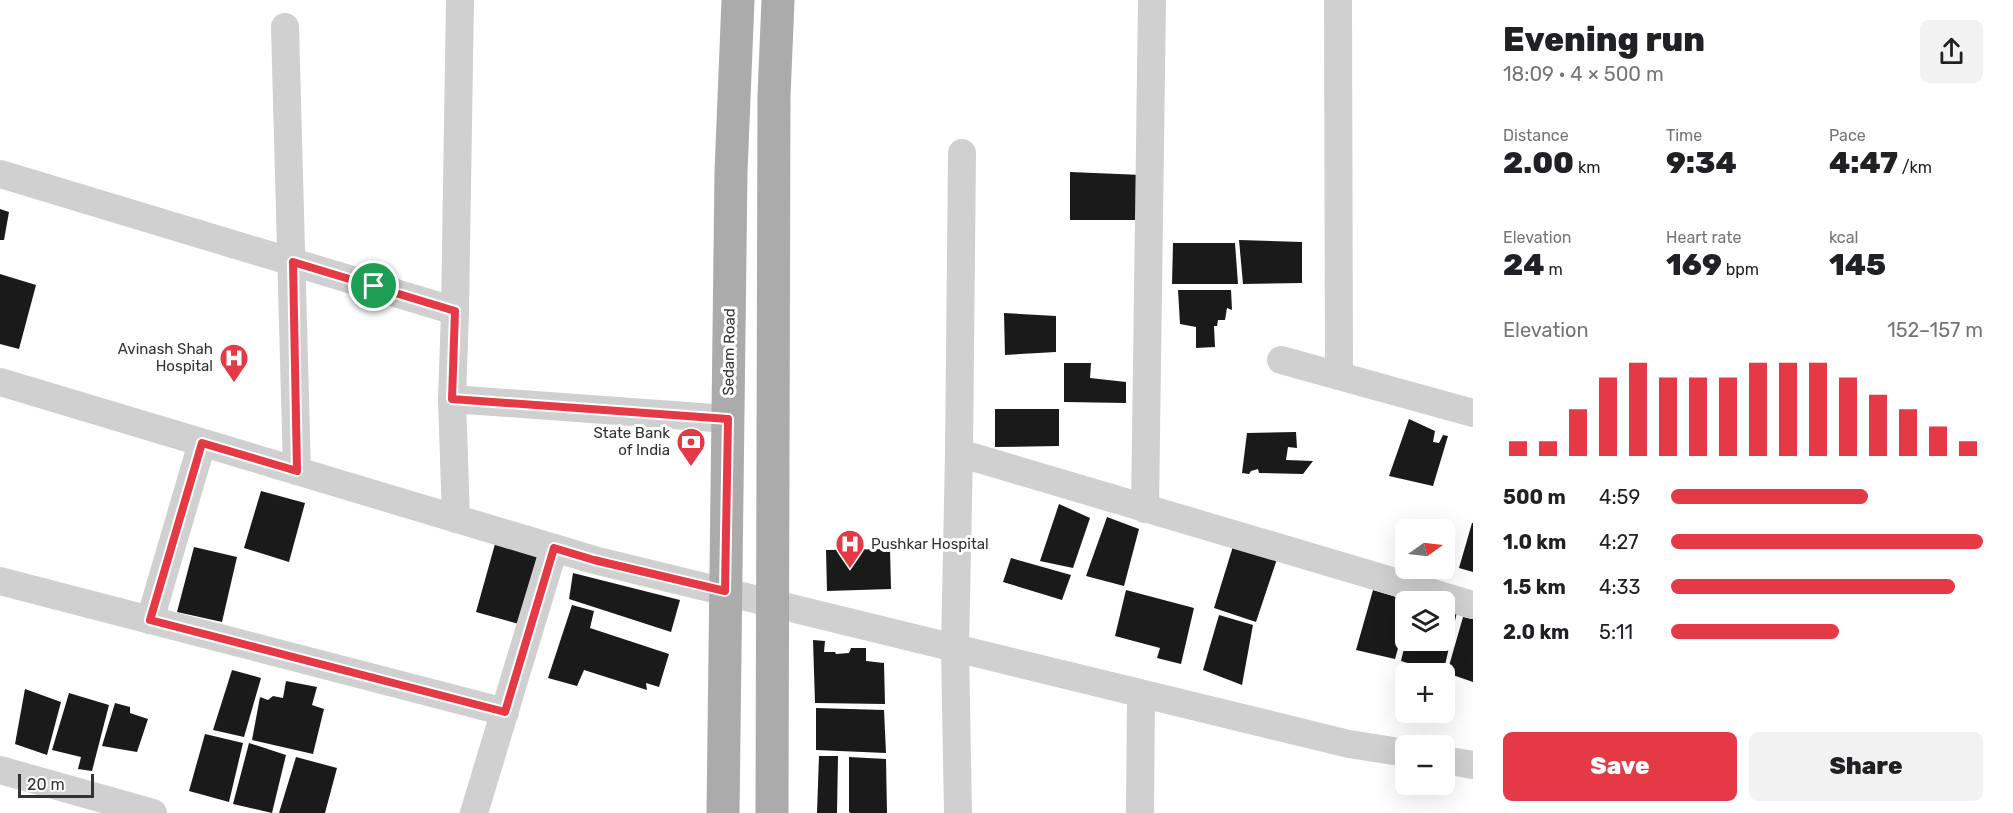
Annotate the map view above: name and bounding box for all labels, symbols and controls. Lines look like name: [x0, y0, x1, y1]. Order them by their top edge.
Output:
text: Evening run: [1503, 20, 1705, 59]
button: share: [1920, 20, 1983, 83]
text: 18:09 · 4 × 500 m: [1503, 62, 1664, 86]
text: Distance: [1503, 126, 1569, 145]
text: Time: [1666, 126, 1702, 145]
text: Pace: [1829, 126, 1866, 145]
text: 2.00: [1503, 145, 1574, 181]
text: 9:34: [1666, 145, 1737, 181]
text: 4:47: [1829, 145, 1898, 181]
text: km: [1574, 158, 1601, 177]
text: /km: [1898, 158, 1932, 177]
text: Elevation: [1503, 228, 1572, 247]
text: Heart rate: [1666, 228, 1741, 247]
text: kcal: [1829, 228, 1858, 247]
text: 24: [1503, 247, 1545, 283]
text: 169: [1666, 247, 1722, 283]
text: 145: [1829, 247, 1886, 283]
pin: [348, 260, 399, 311]
text: m: [1545, 260, 1563, 279]
text: bpm: [1722, 260, 1759, 279]
icon: arrive: [357, 269, 390, 302]
street label: Sedam Road: [719, 308, 739, 396]
text: Elevation: [1503, 318, 1589, 342]
text: 152–157 m: [1887, 318, 1983, 342]
place label: Avinash Shah Hospital: [118, 340, 213, 375]
hospital icon: Avinash Shah Hospital: [218, 342, 250, 384]
place label: State Bank of India: [594, 424, 670, 459]
bank icon: State Bank of India: [675, 426, 707, 468]
text: 500 m: [1503, 485, 1566, 509]
text: 4:59: [1599, 485, 1640, 509]
north arrow: [1395, 519, 1455, 579]
map controls: [1395, 519, 1455, 795]
hospital icon: Pushkar Hospital: [834, 528, 866, 570]
text: 1.0 km: [1503, 530, 1566, 554]
text: 4:27: [1599, 530, 1639, 554]
place label: Pushkar Hospital: [871, 535, 989, 553]
text: 1.5 km: [1503, 575, 1566, 599]
text: 4:33: [1599, 575, 1641, 599]
button: layers: [1395, 591, 1455, 651]
text: 2.0 km: [1503, 620, 1569, 644]
text: 5:11: [1599, 620, 1633, 644]
button: +: [1395, 663, 1455, 723]
button: Save: [1503, 732, 1737, 801]
button: Share: [1749, 732, 1983, 801]
button: −: [1395, 735, 1455, 795]
scale bar: [18, 771, 94, 798]
text: 20 m: [27, 775, 65, 794]

